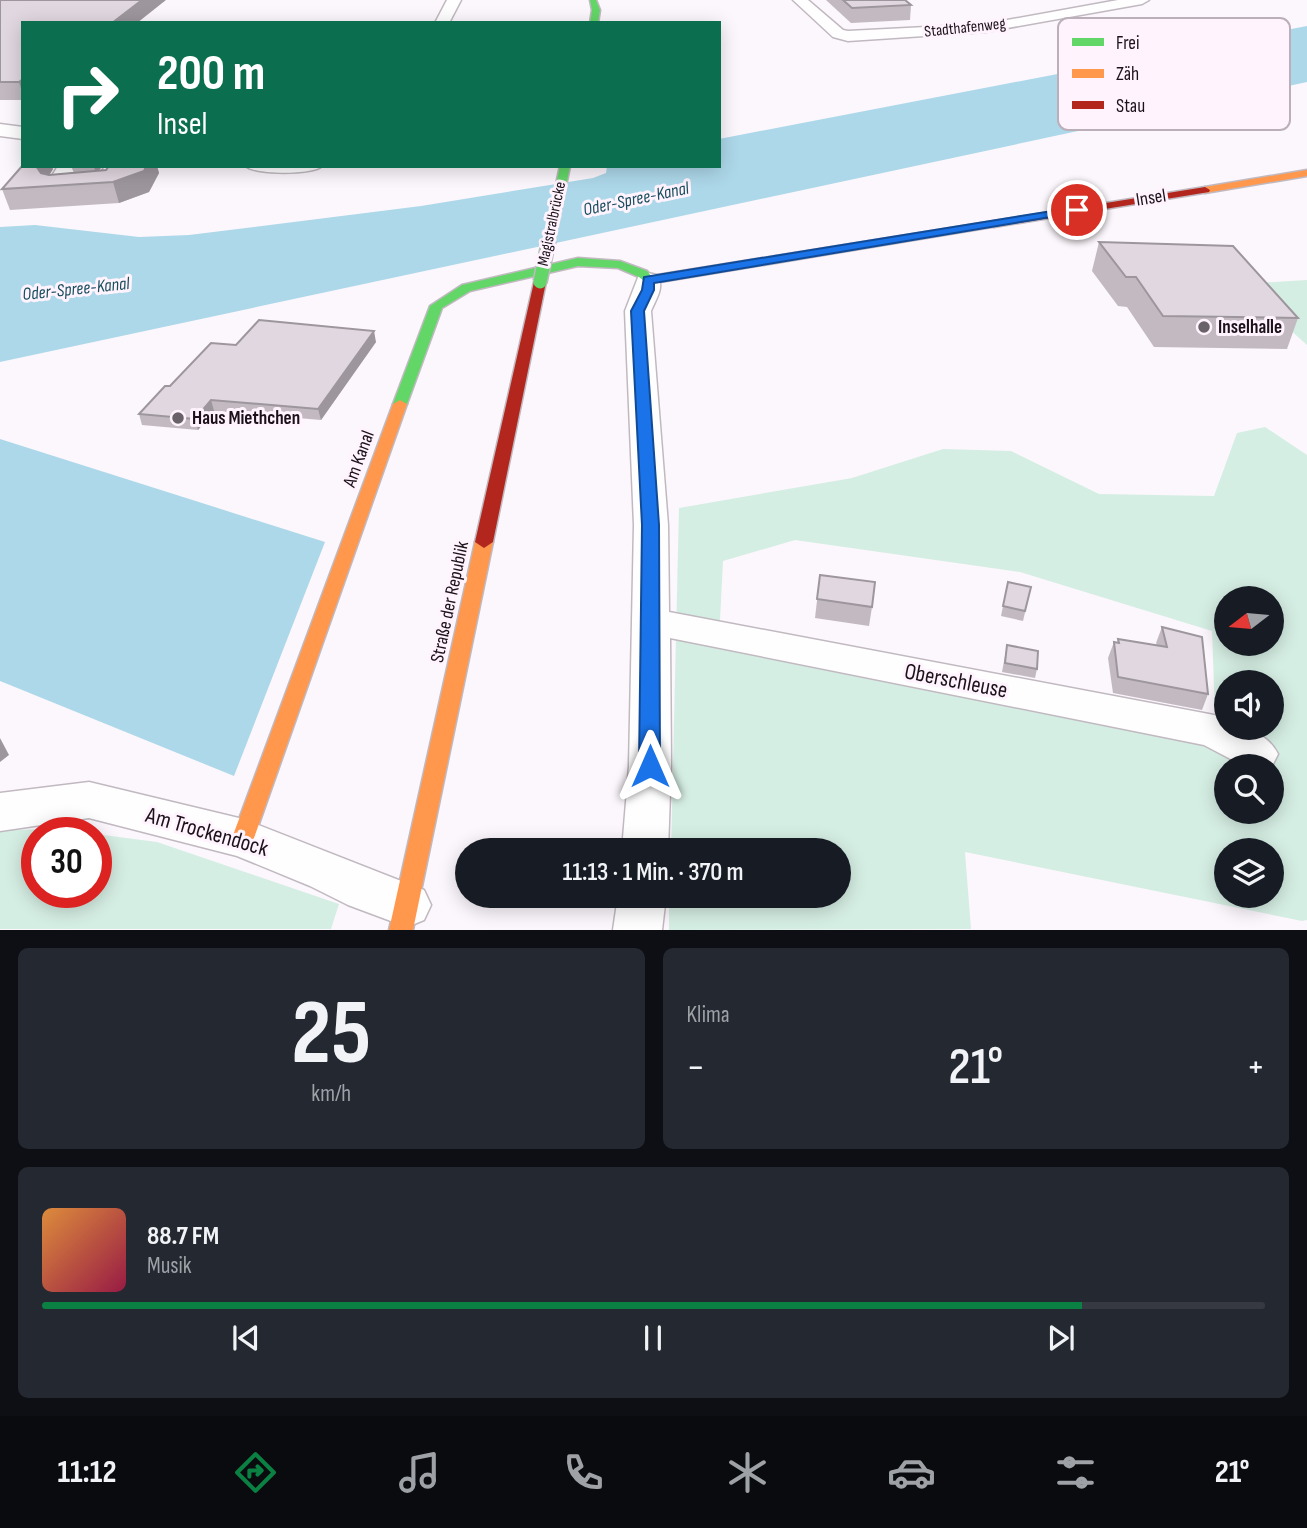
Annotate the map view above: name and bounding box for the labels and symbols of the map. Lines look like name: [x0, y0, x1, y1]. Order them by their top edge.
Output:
street label: Stadthafenweg: [923, 14, 1007, 42]
legend: [1058, 18, 1290, 130]
text: Frei: [1116, 32, 1140, 55]
text: Zäh: [1116, 63, 1139, 86]
text: Stau: [1116, 95, 1145, 118]
water label: Oder-Spree-Kanal: [581, 177, 691, 220]
street label: Magistralbrücke: [534, 180, 570, 268]
pin: [1047, 180, 1107, 240]
street label: Insel: [1134, 184, 1168, 212]
water label: Oder-Spree-Kanal: [21, 273, 131, 305]
place label: Inselhalle: [1218, 316, 1282, 339]
marker: Inselhalle: [1196, 319, 1212, 335]
place label: Haus Miethchen: [192, 407, 300, 430]
marker: Haus Miethchen: [170, 410, 186, 426]
street label: Am Kanal: [338, 428, 380, 491]
street label: Straße der Republik: [426, 538, 474, 665]
north arrow: [1214, 586, 1284, 656]
street label: Oberschleuse: [902, 657, 1010, 705]
position arrow: [613, 729, 687, 803]
street label: Am Trockendock: [142, 801, 272, 863]
speed limit sign: 30: [21, 817, 112, 908]

